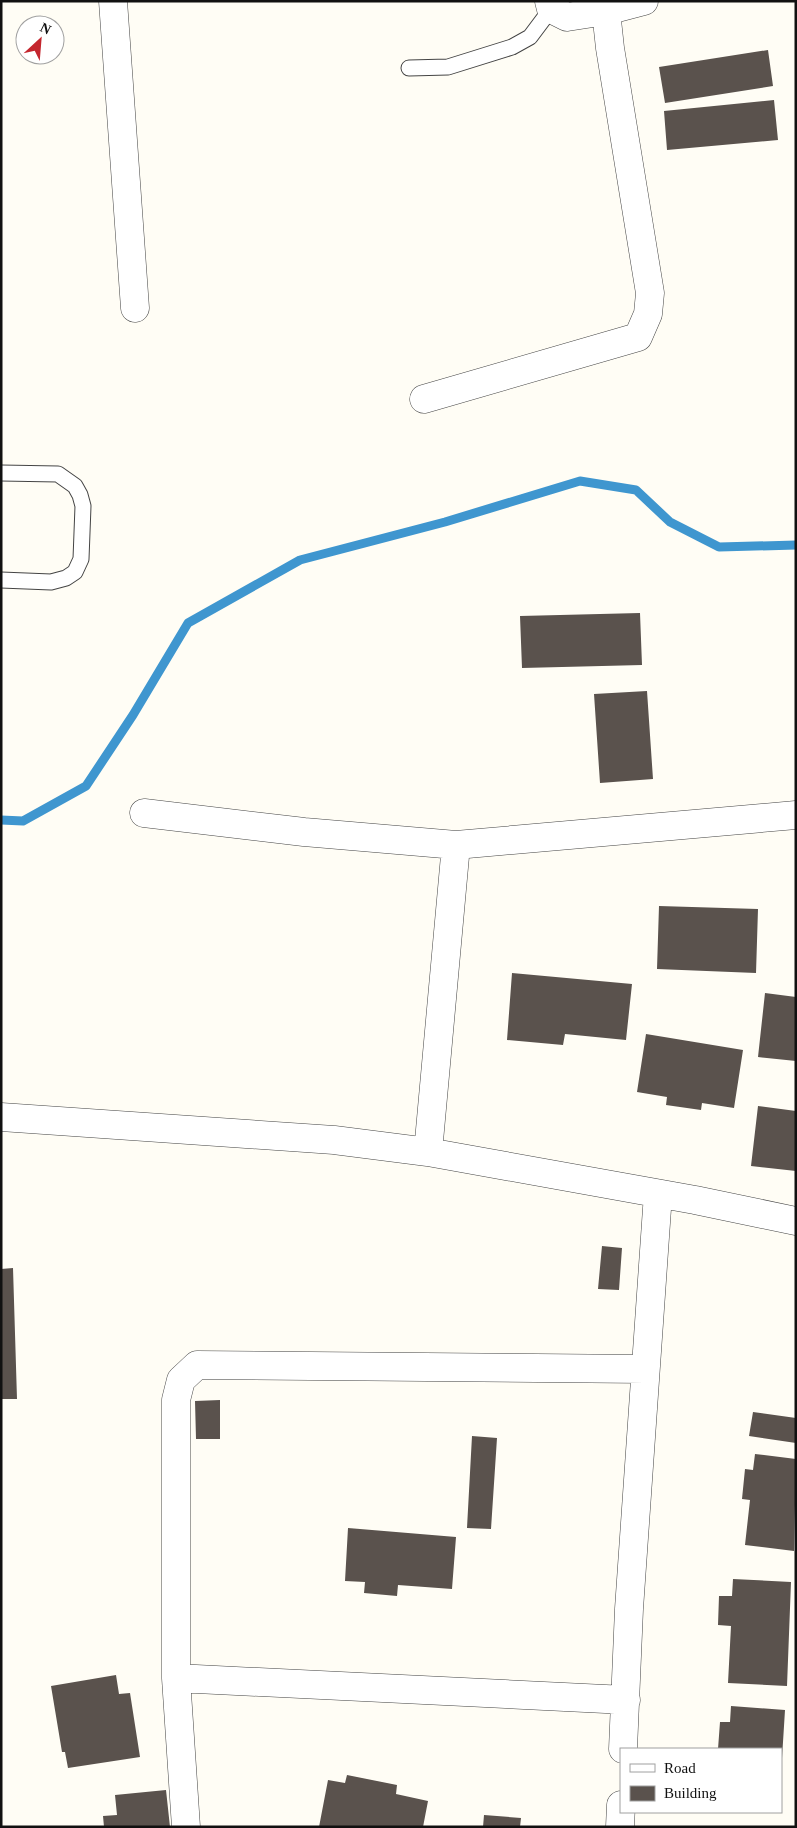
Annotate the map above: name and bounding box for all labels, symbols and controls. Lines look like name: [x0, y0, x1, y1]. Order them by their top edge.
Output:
north arrow: [15, 15, 65, 65]
text: N: [38, 20, 53, 38]
legend: [620, 1748, 782, 1813]
text: Road: [664, 1760, 696, 1776]
text: Building: [664, 1785, 717, 1801]

